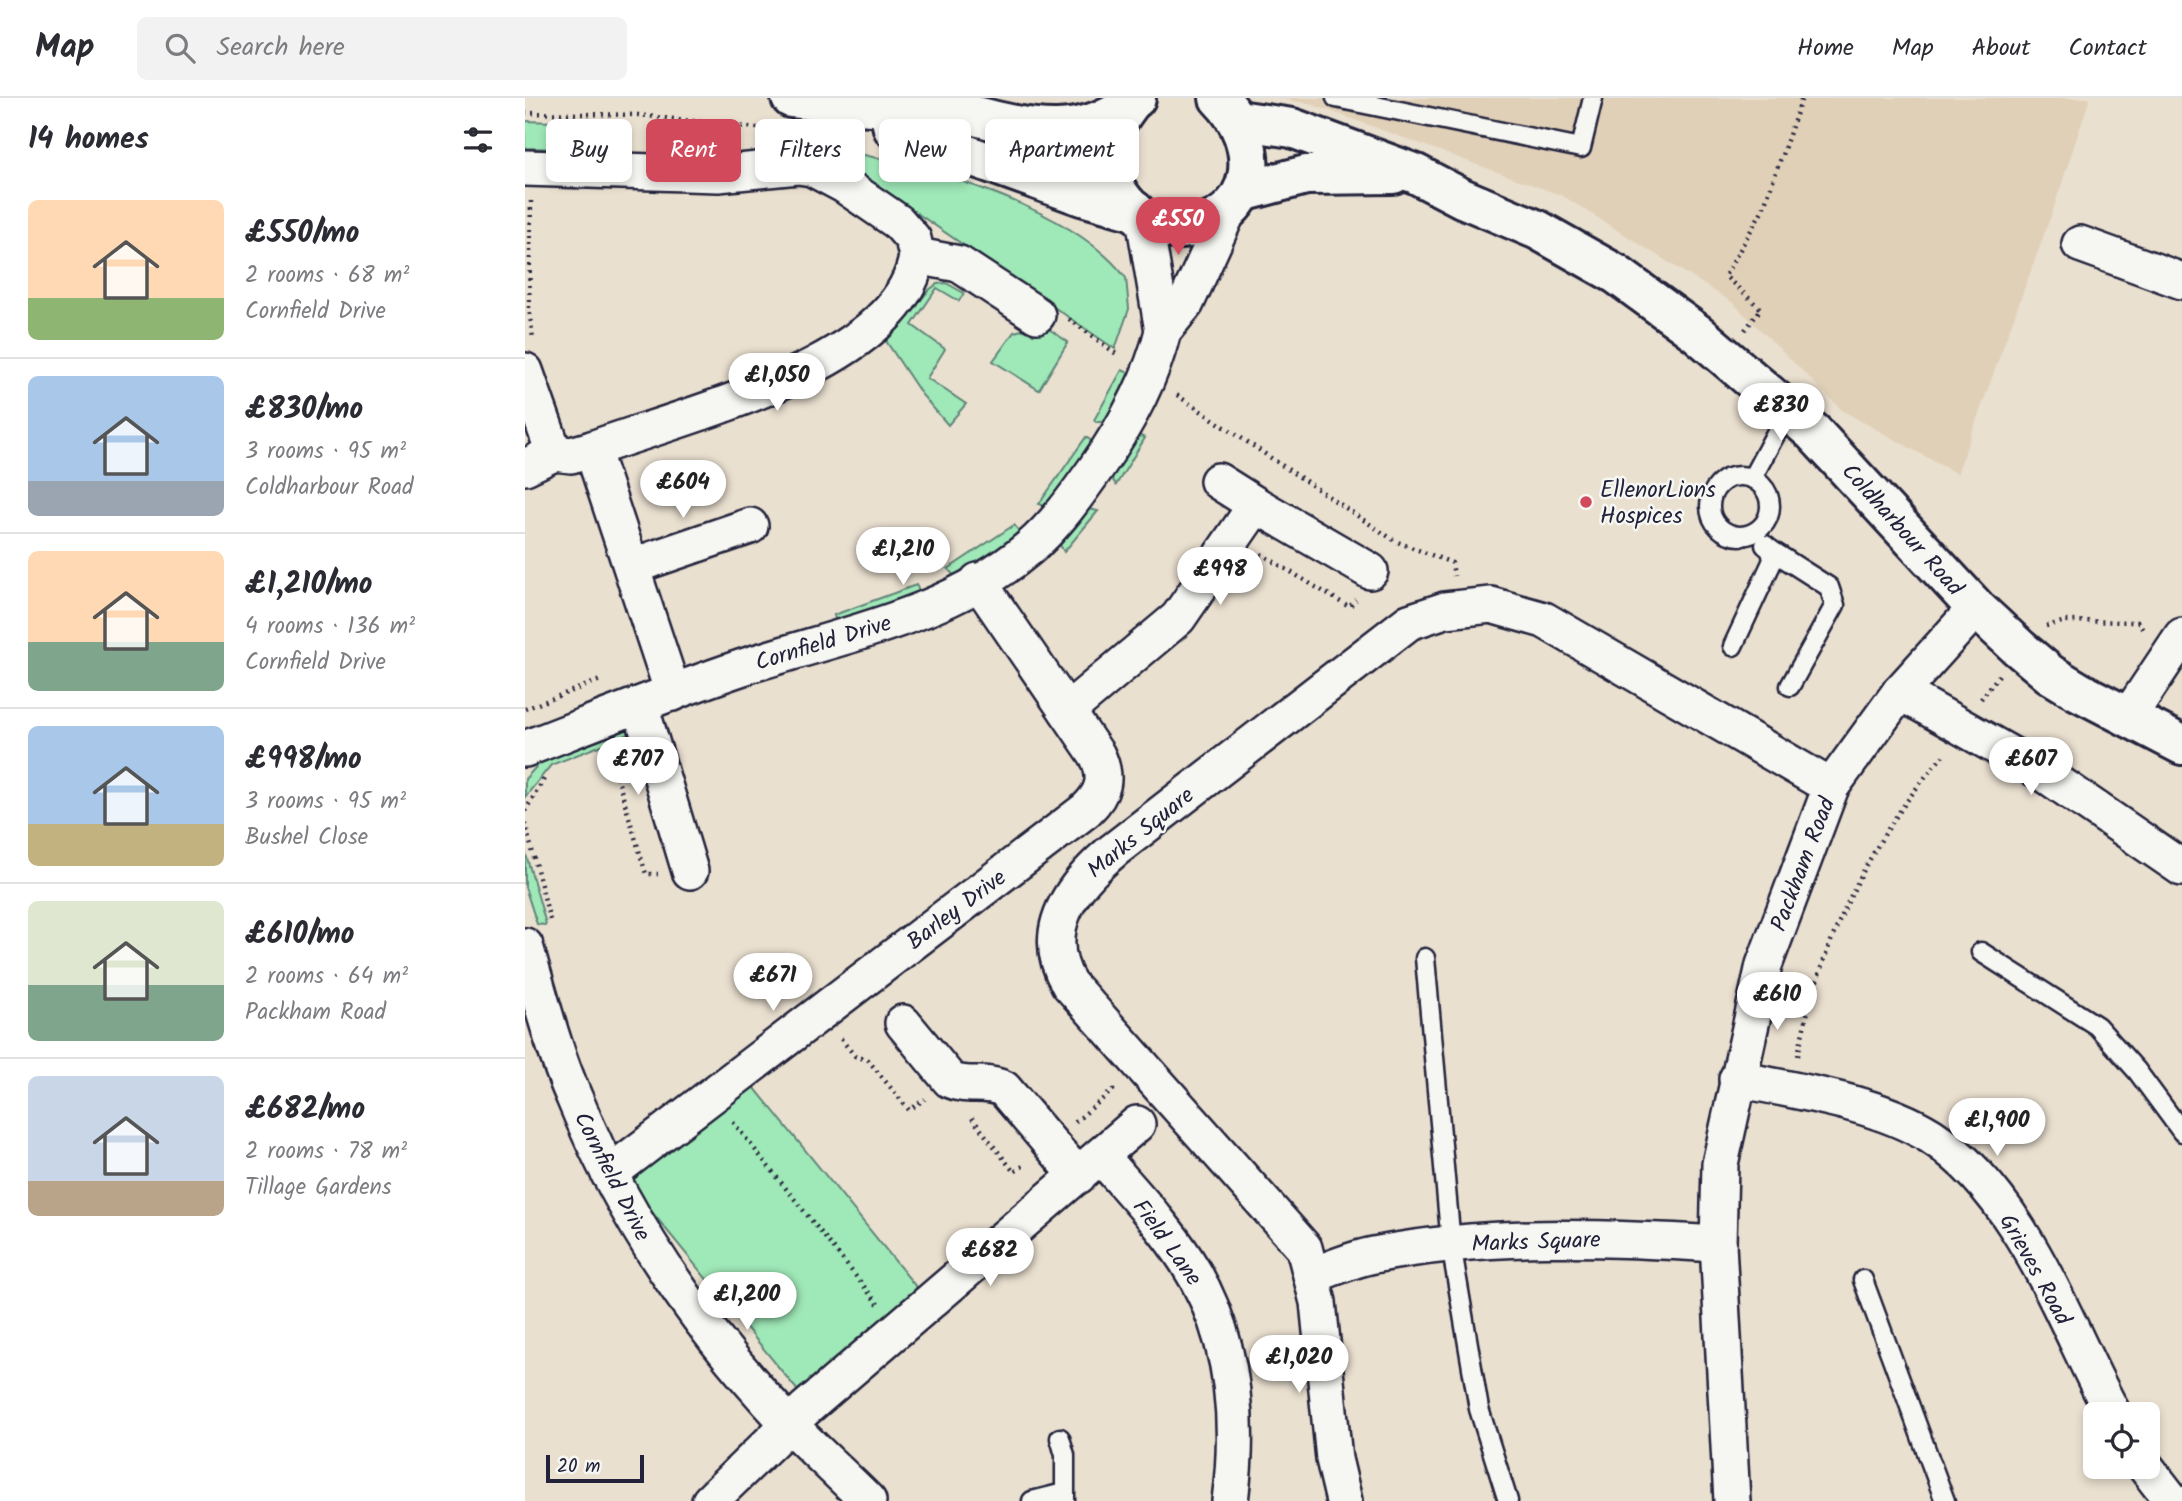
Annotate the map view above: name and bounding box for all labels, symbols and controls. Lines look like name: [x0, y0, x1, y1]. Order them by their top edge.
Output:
search box: [137, 17, 627, 80]
text: Map: [35, 22, 95, 75]
text: Search here: [217, 27, 345, 69]
icon: search: [161, 29, 199, 67]
text: Home: [1797, 29, 1854, 68]
text: Map: [1892, 29, 1934, 68]
text: About: [1972, 29, 2030, 68]
text: Contact: [2068, 29, 2147, 68]
text: 14 homes: [28, 116, 149, 164]
chip: Buy: [546, 119, 632, 182]
chip: Rent: [646, 119, 741, 182]
chip: Filters: [755, 119, 865, 182]
chip: New: [879, 119, 971, 182]
chip: Apartment: [985, 119, 1139, 182]
icon: filters: [459, 121, 497, 159]
pin: £550: [1137, 198, 1219, 257]
text: £550: [1152, 202, 1204, 238]
text: £550/mo: [245, 210, 359, 258]
icon: home: [84, 228, 168, 312]
text: 2 rooms · 68 m²: [245, 258, 409, 294]
text: Cornfield Drive: [245, 294, 386, 330]
pin: £1,050: [720, 354, 834, 413]
text: £1,050: [744, 358, 810, 394]
pin: £830: [1740, 384, 1822, 443]
text: £830/mo: [245, 386, 363, 434]
text: £830: [1754, 388, 1808, 424]
icon: home: [84, 404, 168, 488]
text: 3 rooms · 95 m²: [245, 434, 406, 470]
street label: Coldharbour Road: [1832, 456, 1972, 605]
pin: £604: [642, 460, 724, 520]
text: £604: [656, 465, 710, 501]
text: Coldharbour Road: [245, 470, 414, 506]
place label: EllenorLions Hospices: [1600, 473, 1716, 535]
marker: EllenorLions Hospices: [1578, 494, 1594, 510]
pin: £1,210: [846, 528, 960, 587]
text: £1,210: [872, 532, 934, 568]
pin: £998: [1179, 547, 1261, 607]
text: £998: [1193, 552, 1247, 588]
text: £1,210/mo: [245, 561, 373, 609]
icon: home: [84, 579, 168, 663]
street label: Cornfield Drive: [751, 606, 896, 682]
text: 4 rooms · 136 m²: [245, 609, 415, 645]
text: Cornfield Drive: [245, 645, 386, 681]
text: £998/mo: [245, 736, 362, 784]
pin: £707: [597, 738, 679, 797]
pin: £607: [1990, 738, 2072, 797]
text: £707: [613, 742, 663, 778]
text: £607: [2005, 742, 2057, 778]
icon: home: [84, 754, 168, 838]
street label: Marks Square: [1080, 779, 1203, 888]
text: 3 rooms · 95 m²: [245, 784, 406, 820]
street label: Packham Road: [1762, 792, 1846, 937]
text: Bushel Close: [245, 820, 368, 856]
street label: Barley Drive: [900, 861, 1015, 960]
text: £610/mo: [245, 911, 354, 959]
icon: home: [84, 929, 168, 1013]
pin: £671: [732, 954, 814, 1013]
text: £671: [749, 958, 797, 994]
text: 2 rooms · 64 m²: [245, 959, 408, 995]
pin: £610: [1736, 972, 1818, 1032]
text: £610: [1753, 977, 1801, 1013]
text: Packham Road: [245, 995, 386, 1031]
text: £682/mo: [245, 1086, 365, 1134]
pin: £1,900: [1940, 1098, 2054, 1158]
text: £1,900: [1964, 1103, 2030, 1139]
icon: home: [84, 1104, 168, 1188]
street label: Cornfield Drive: [563, 1106, 659, 1248]
text: 2 rooms · 78 m²: [245, 1134, 407, 1170]
text: Tillage Gardens: [245, 1170, 392, 1206]
street label: Field Lane: [1122, 1192, 1210, 1294]
street label: Grieves Road: [1989, 1208, 2080, 1333]
street label: Marks Square: [1471, 1223, 1601, 1263]
pin: £682: [949, 1228, 1031, 1288]
text: £682: [962, 1233, 1018, 1269]
pin: £1,200: [690, 1272, 804, 1332]
text: £1,200: [714, 1277, 780, 1313]
pin: £1,020: [1242, 1336, 1356, 1395]
text: £1,020: [1266, 1340, 1332, 1376]
map controls: [2083, 1402, 2160, 1479]
button: locate: [2083, 1402, 2160, 1479]
scale bar: [546, 1452, 644, 1484]
text: 20 m: [557, 1452, 600, 1482]

